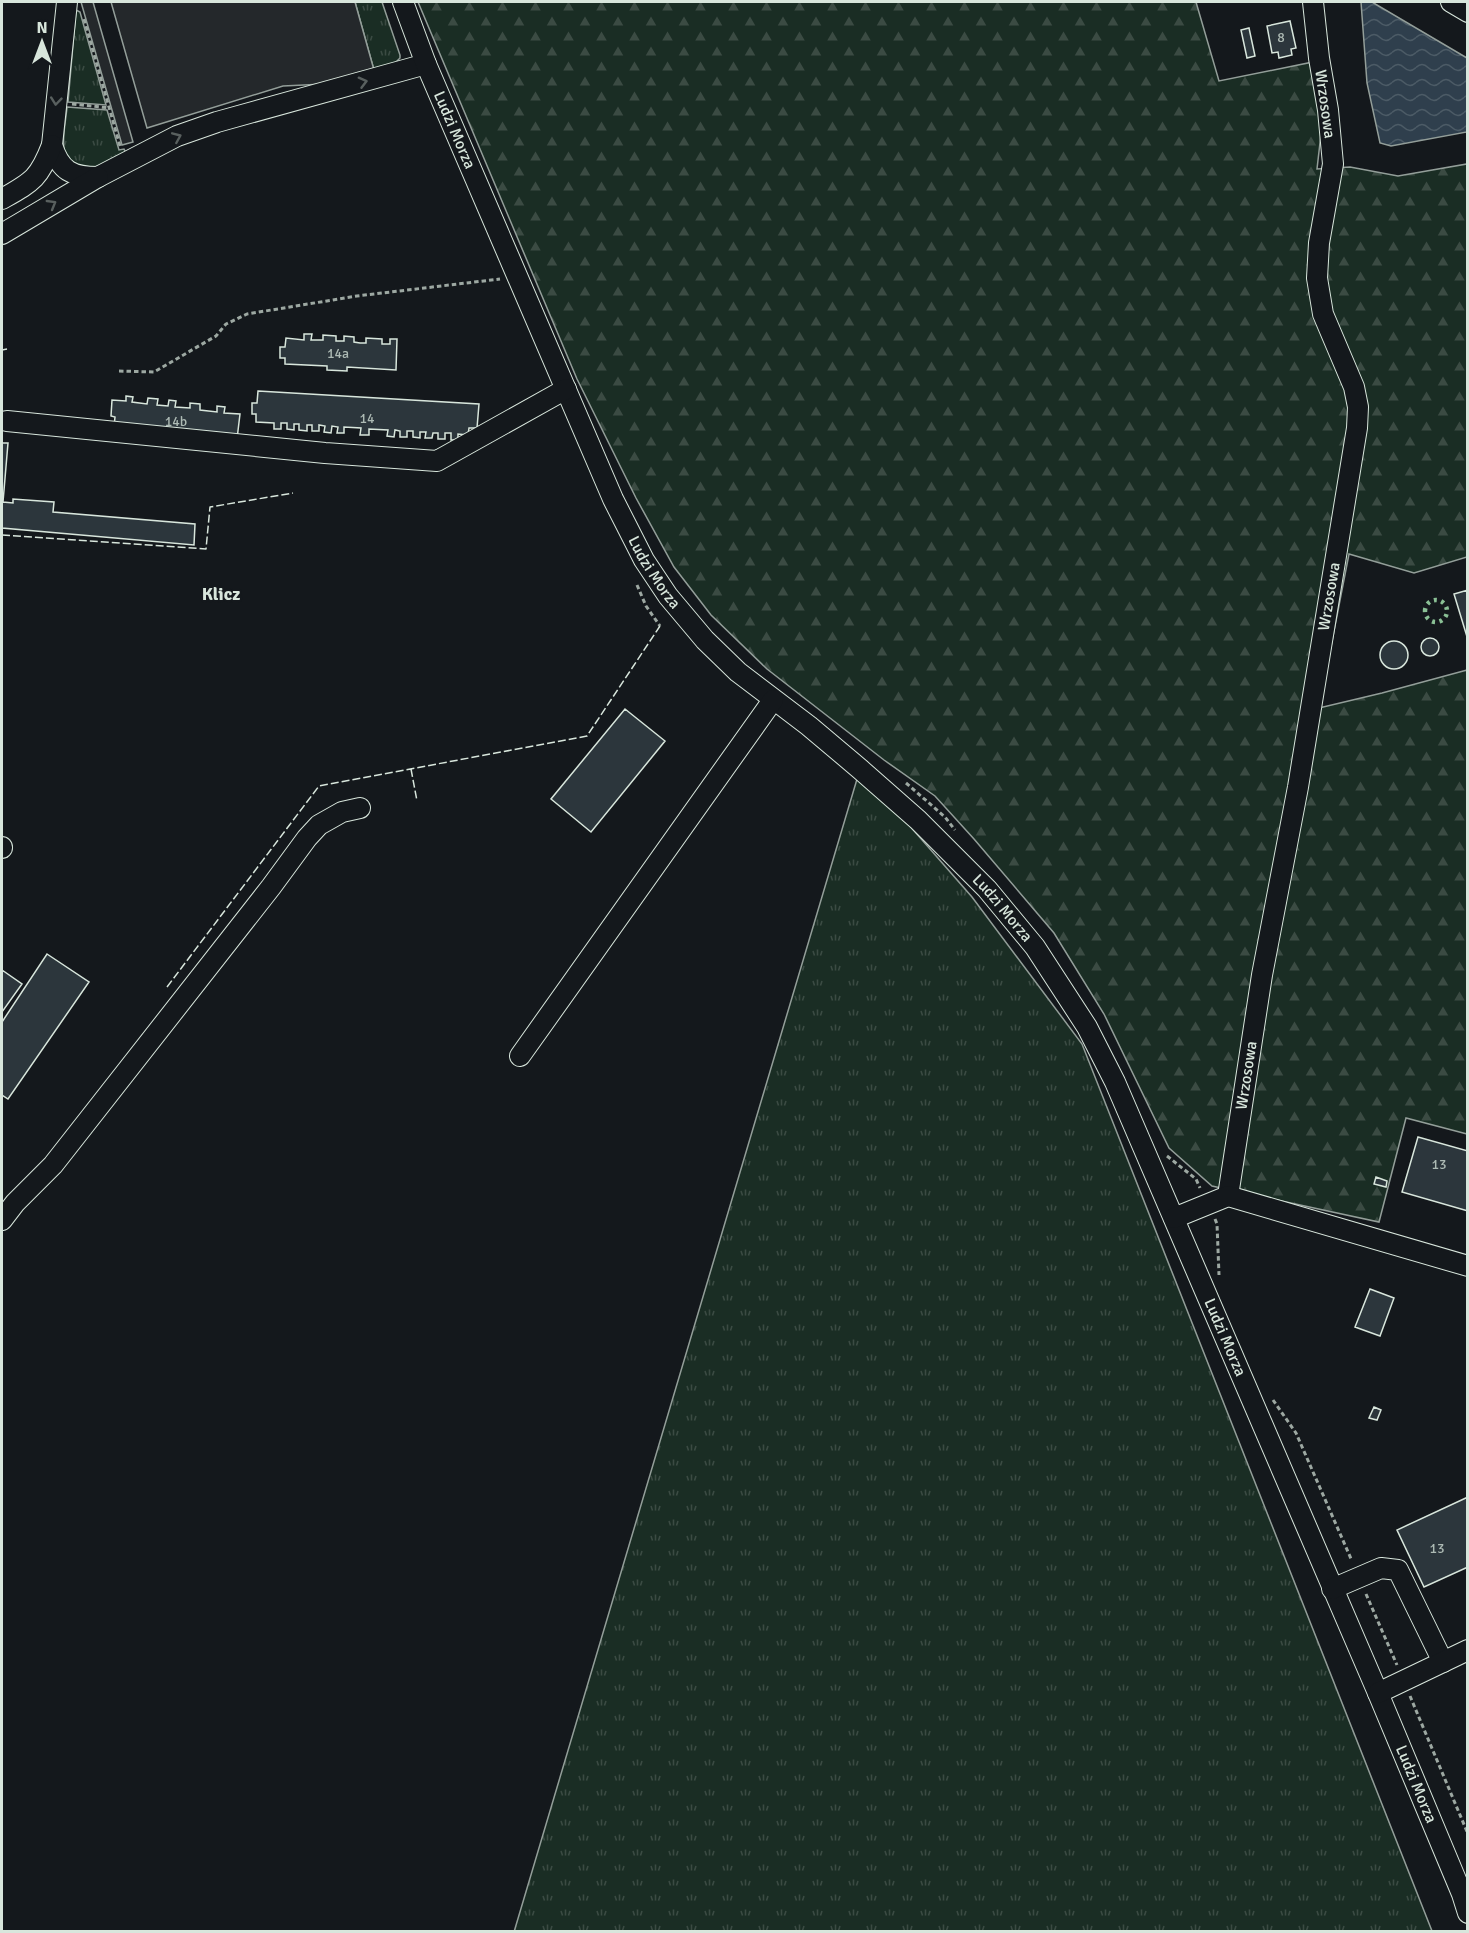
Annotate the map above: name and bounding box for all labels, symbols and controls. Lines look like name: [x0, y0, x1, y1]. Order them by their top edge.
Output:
north arrow: [12, 12, 72, 72]
text: N: [36, 18, 48, 38]
house number: 8: [1277, 29, 1285, 46]
street label: Wrzosowa: [1310, 68, 1340, 140]
one-way arrow: [358, 77, 368, 89]
street label: Ludzi Morza: [429, 88, 480, 172]
one-way arrow: [50, 97, 63, 106]
one-way arrow: [170, 132, 181, 144]
one-way arrow: [46, 200, 56, 211]
house number: 14a: [327, 345, 349, 362]
house number: 14: [359, 410, 375, 427]
house number: 14b: [165, 413, 187, 430]
street label: Ludzi Morza: [624, 533, 685, 613]
street label: Wrzosowa: [1314, 561, 1345, 632]
district label: Klicz: [202, 583, 240, 605]
street label: Ludzi Morza: [968, 870, 1037, 946]
street label: Wrzosowa: [1231, 1040, 1262, 1111]
house number: 13: [1431, 1156, 1447, 1173]
street label: Ludzi Morza: [1199, 1295, 1251, 1379]
house number: 13: [1429, 1540, 1445, 1557]
street label: Ludzi Morza: [1391, 1742, 1441, 1826]

